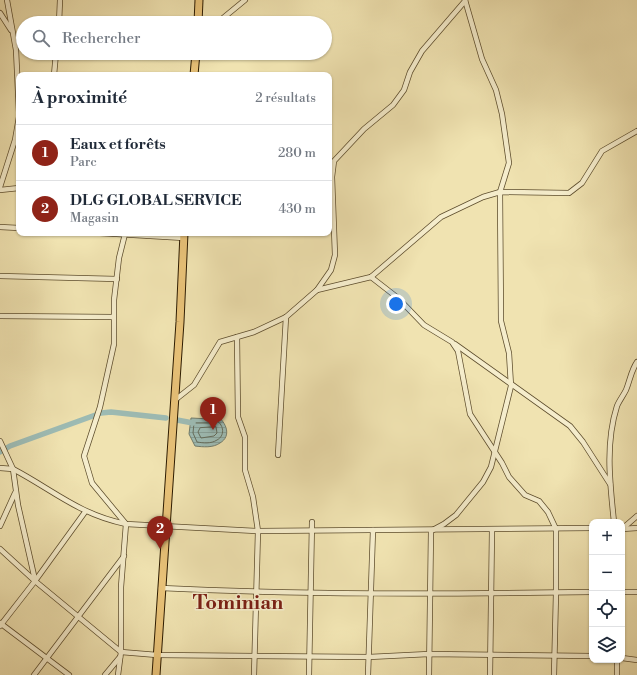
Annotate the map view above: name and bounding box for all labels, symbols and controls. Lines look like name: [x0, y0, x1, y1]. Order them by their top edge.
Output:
search box: [16, 16, 332, 60]
icon: search: [30, 27, 52, 49]
text: Rechercher: [62, 29, 141, 48]
text: À proximité: [32, 87, 127, 109]
text: 2 résultats: [255, 90, 316, 106]
text: Eaux et forêts: [70, 135, 166, 154]
text: 1: [42, 145, 48, 161]
text: 280 m: [278, 145, 316, 161]
text: Parc: [70, 154, 97, 170]
text: DLG GLOBAL SERVICE: [70, 191, 241, 210]
text: 2: [41, 201, 49, 217]
text: 430 m: [278, 201, 316, 217]
text: Magasin: [70, 210, 119, 226]
your location: [386, 294, 406, 314]
pin: 1: [200, 397, 226, 430]
pin: 2: [147, 516, 173, 549]
map controls: [589, 519, 625, 663]
button: +: [589, 519, 625, 555]
button: −: [589, 555, 625, 591]
district label: Tominian: [193, 591, 284, 616]
button: locate: [589, 591, 625, 627]
button: layers: [589, 627, 625, 663]

